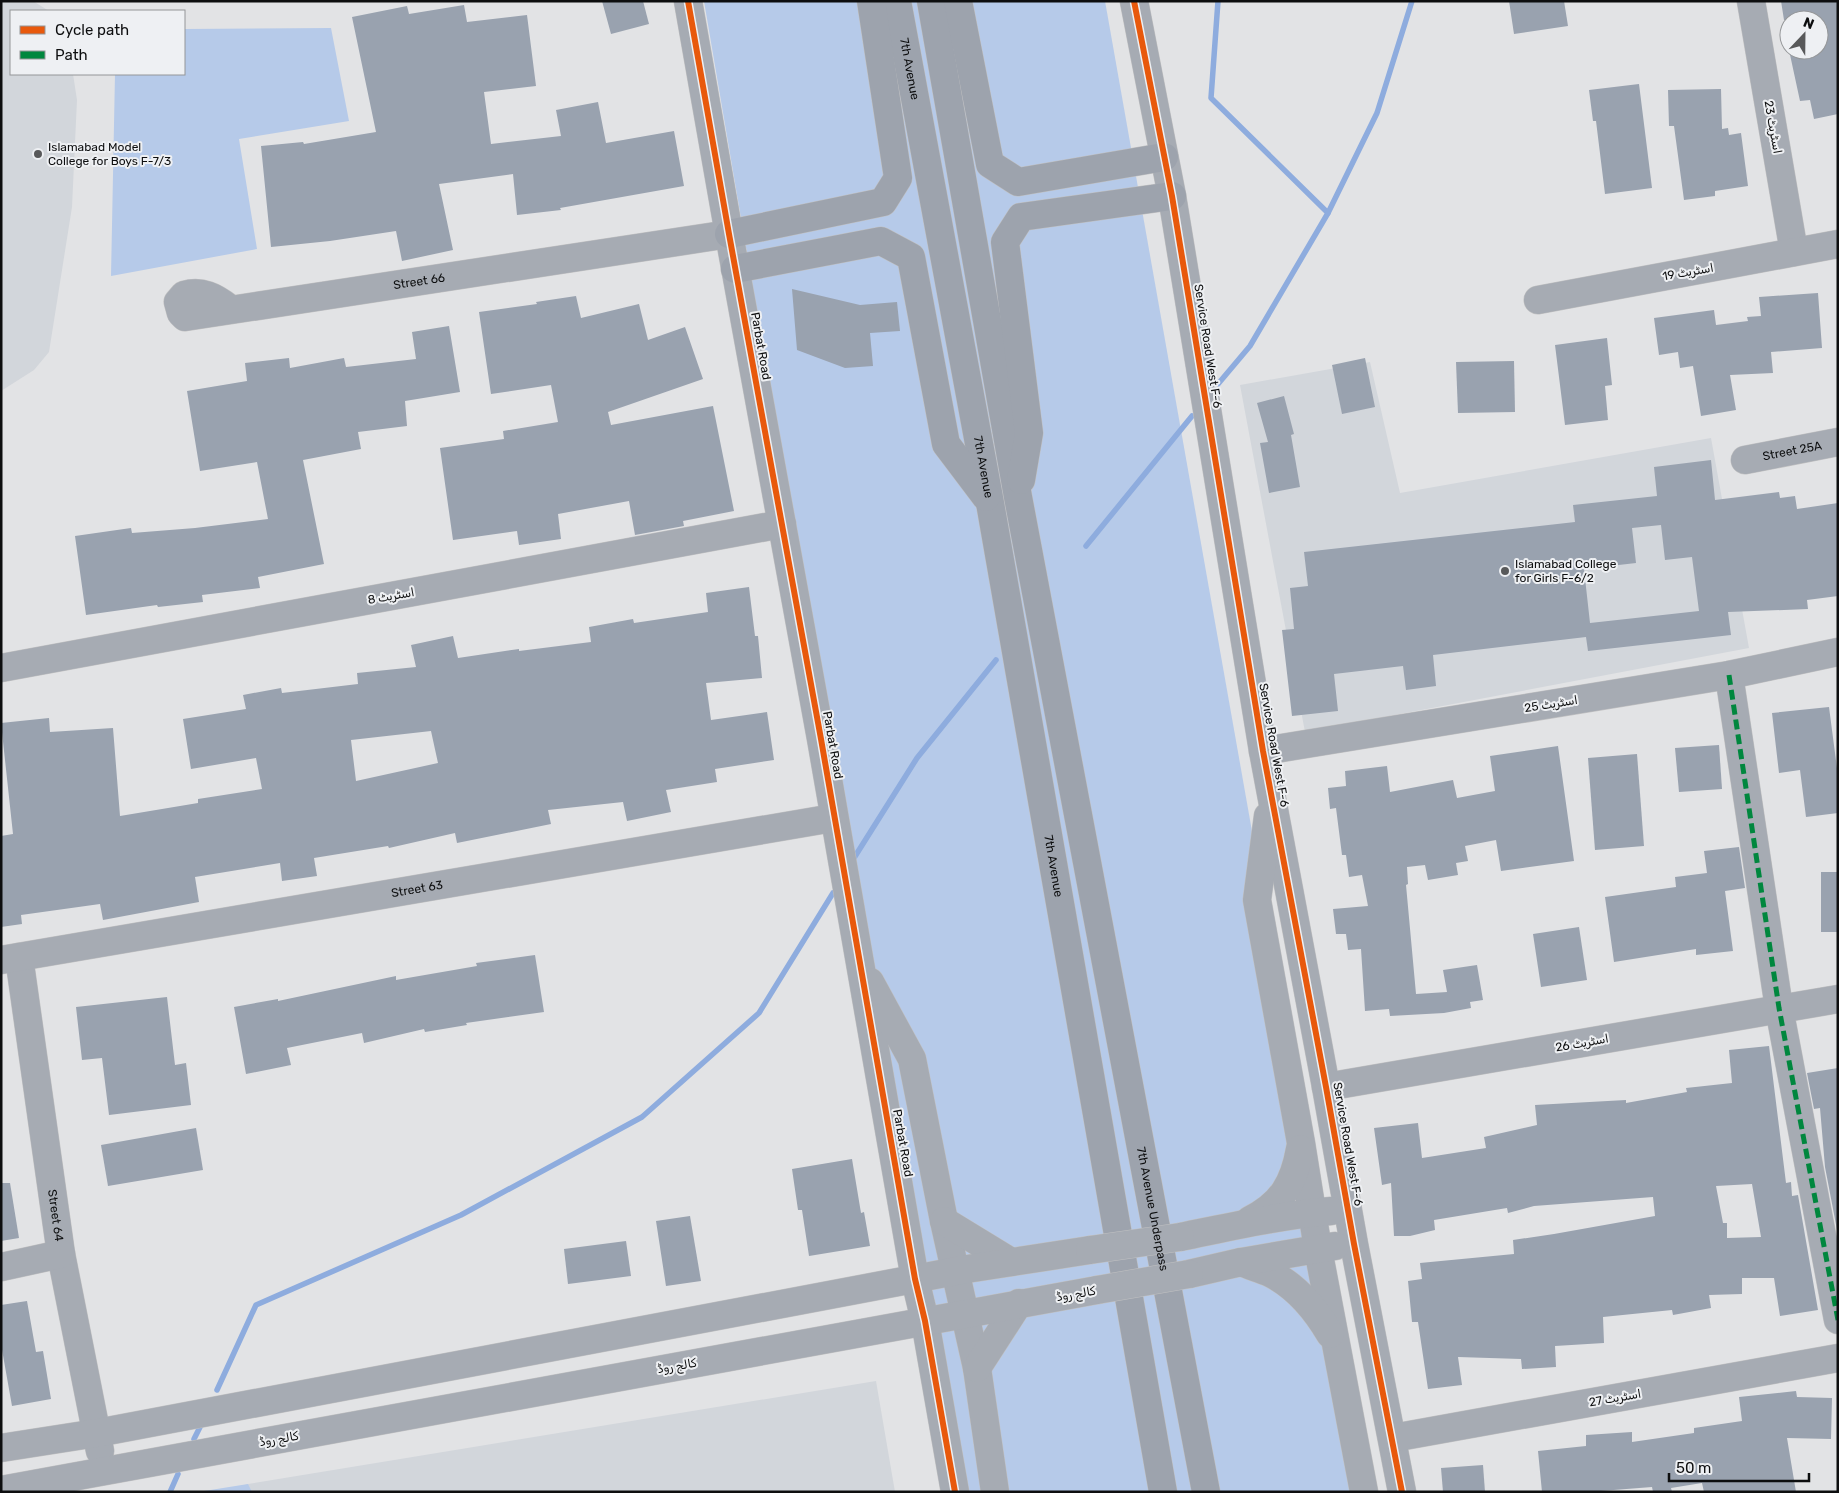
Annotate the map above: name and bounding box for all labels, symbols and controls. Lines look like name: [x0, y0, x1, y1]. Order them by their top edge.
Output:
legend: [10, 10, 185, 75]
north arrow: [1779, 10, 1829, 60]
text: N: [1801, 14, 1817, 33]
text: Cycle path: [55, 21, 129, 39]
street label: 7th Avenue: [897, 37, 922, 101]
text: Path: [55, 46, 88, 64]
street label: اسٹریٹ 23: [1760, 99, 1785, 155]
place label: Islamabad Model College for Boys F-7/3: [48, 140, 171, 168]
marker: Islamabad Model College for Boys F-7/3: [32, 148, 44, 160]
street label: اسٹریٹ 19: [1661, 261, 1715, 284]
street label: Street 66: [392, 270, 446, 292]
street label: Service Road West F-6: [1191, 283, 1225, 409]
street label: Parbat Road: [748, 311, 774, 381]
street label: 7th Avenue: [971, 435, 996, 500]
street label: Street 25A: [1761, 438, 1823, 463]
place label: Islamabad College for Girls F-6/2: [1515, 557, 1617, 585]
marker: Islamabad College for Girls F-6/2: [1499, 565, 1511, 577]
street label: اسٹریٹ 8: [367, 585, 416, 608]
street label: Service Road West F-6: [1256, 682, 1292, 808]
street label: اسٹریٹ 25: [1523, 693, 1579, 716]
street label: Parbat Road: [820, 710, 846, 780]
street label: 7th Avenue: [1041, 834, 1066, 898]
street label: Street 63: [390, 878, 444, 900]
street label: اسٹریٹ 26: [1554, 1031, 1610, 1056]
street label: Service Road West F-6: [1330, 1081, 1366, 1207]
street label: Parbat Road: [890, 1108, 916, 1178]
street label: 7th Avenue Underpass: [1134, 1146, 1171, 1272]
street label: Street 64: [45, 1189, 66, 1243]
street label: کالج روڈ: [1055, 1284, 1097, 1306]
street label: کالج روڈ: [656, 1356, 698, 1378]
street label: اسٹریٹ 27: [1588, 1387, 1642, 1410]
street label: کالج روڈ: [258, 1429, 300, 1451]
scale bar: [1669, 1450, 1809, 1482]
text: 50 m: [1676, 1459, 1711, 1477]

